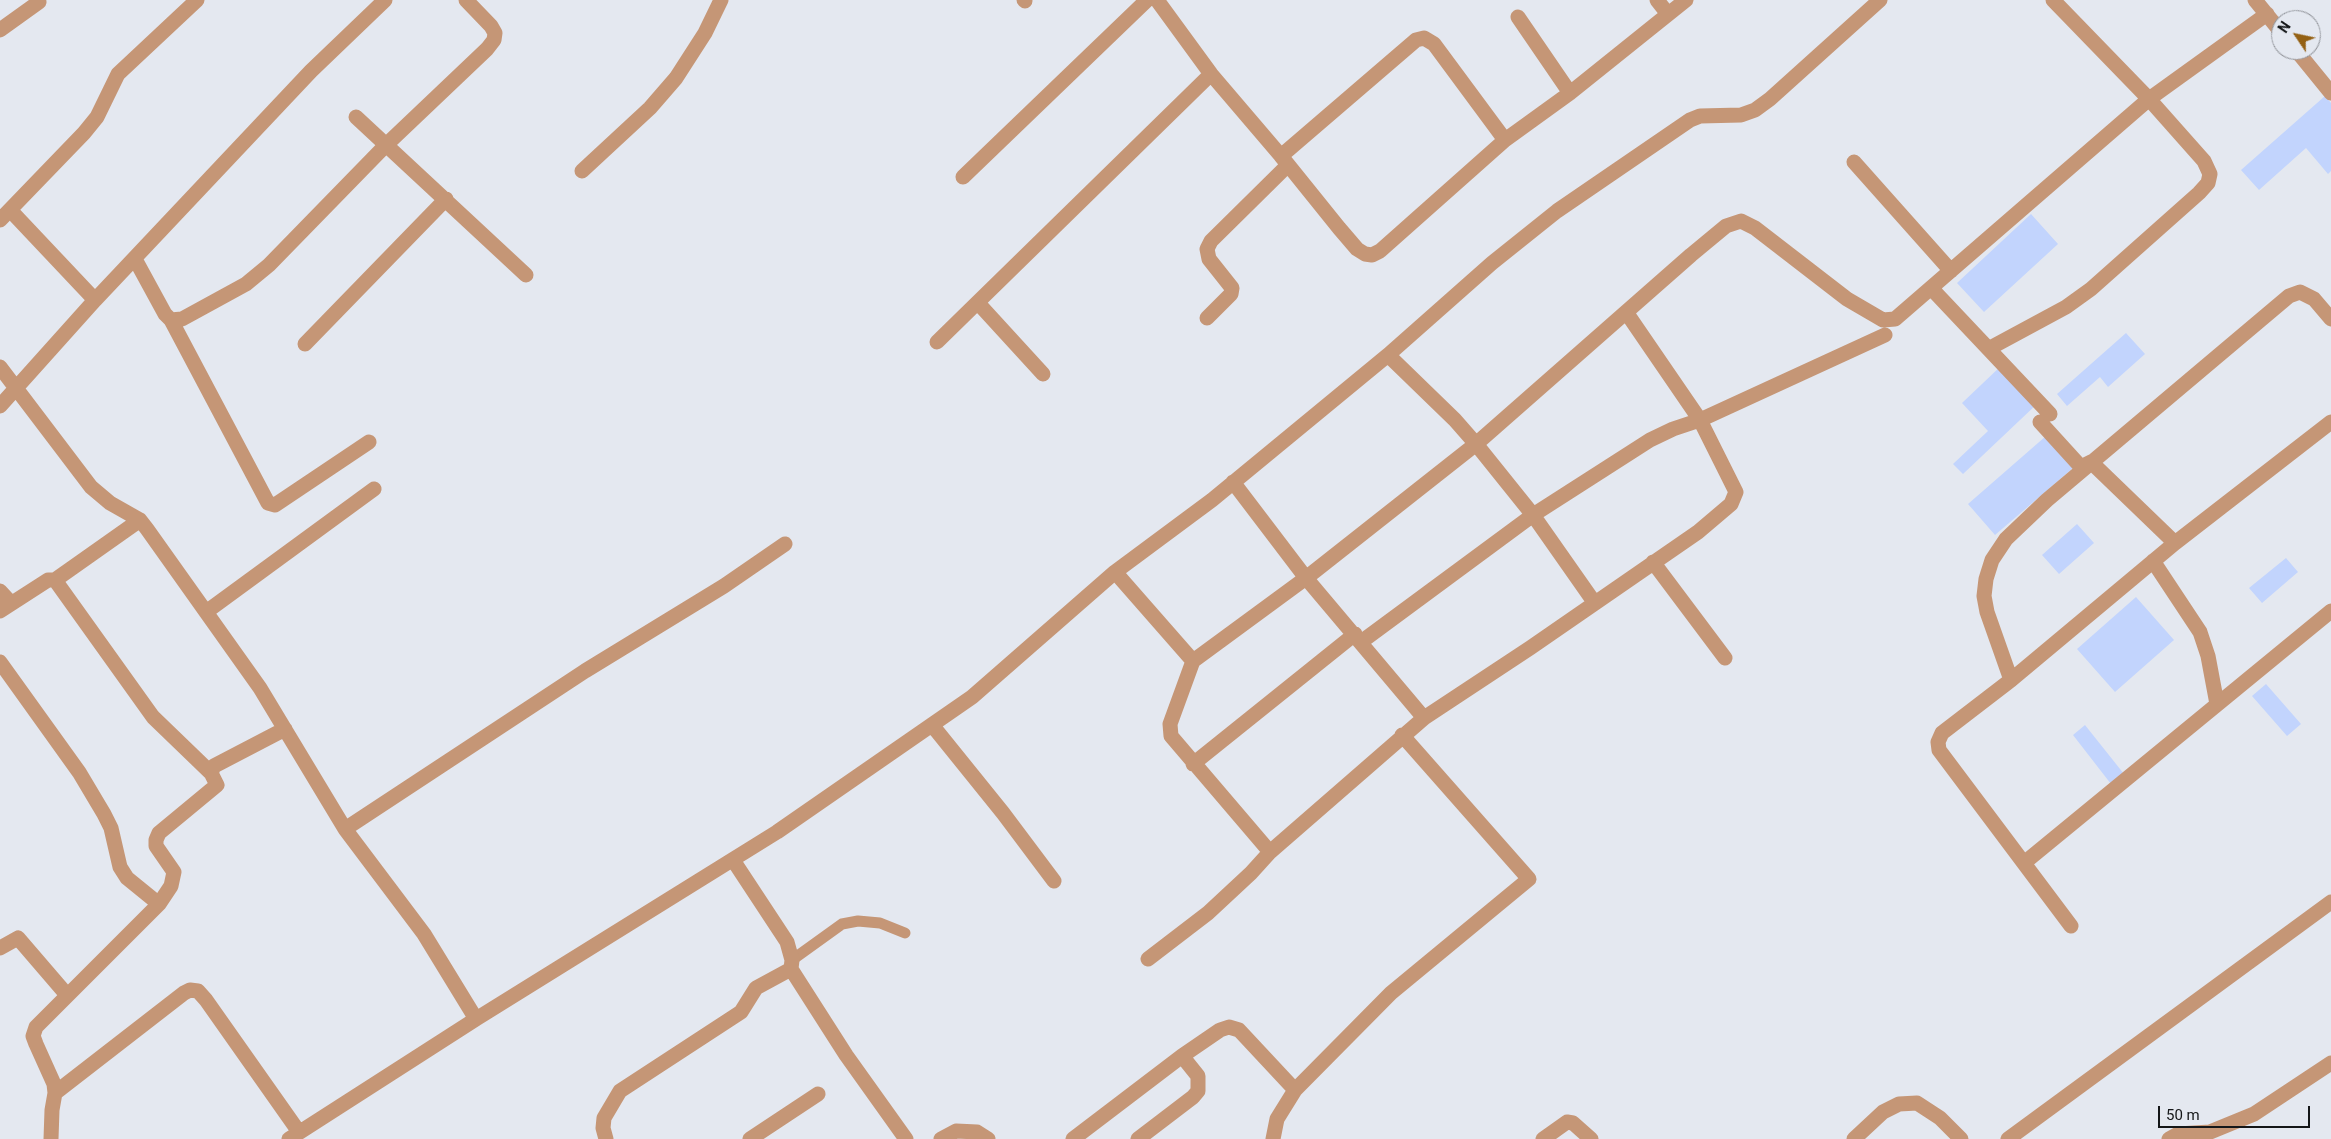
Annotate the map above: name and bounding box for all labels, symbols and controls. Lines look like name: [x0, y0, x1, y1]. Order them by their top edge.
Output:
north arrow: [2271, 10, 2321, 60]
text: N: [2275, 19, 2294, 36]
scale bar: [2161, 1096, 2314, 1128]
text: 50 m: [2166, 1106, 2200, 1124]

